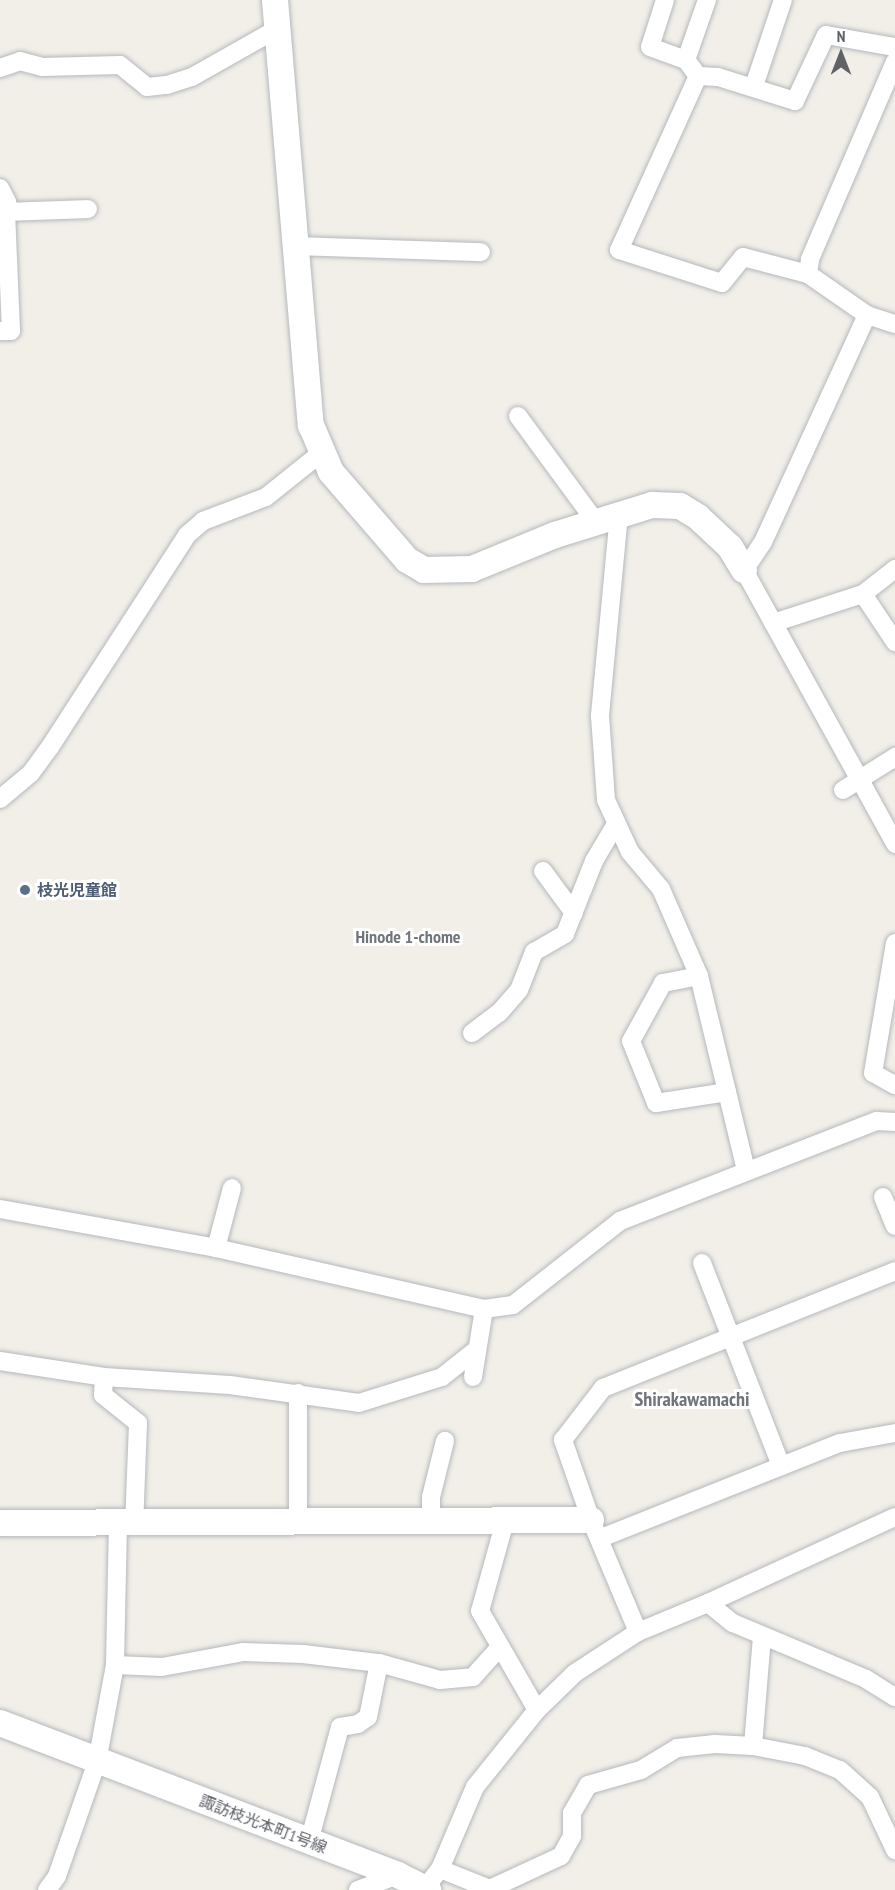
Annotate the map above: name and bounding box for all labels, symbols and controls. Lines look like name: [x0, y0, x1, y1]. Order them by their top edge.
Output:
north arrow: [811, 24, 871, 84]
text: N: [837, 26, 845, 46]
place label: 枝光児童館: [37, 880, 117, 900]
marker: 枝光児童館: [18, 883, 32, 897]
district label: Hinode 1-chome: [355, 926, 461, 948]
district label: Shirakawamachi: [634, 1387, 750, 1411]
street label: 諏訪枝光本町1号線: [196, 1791, 330, 1857]

